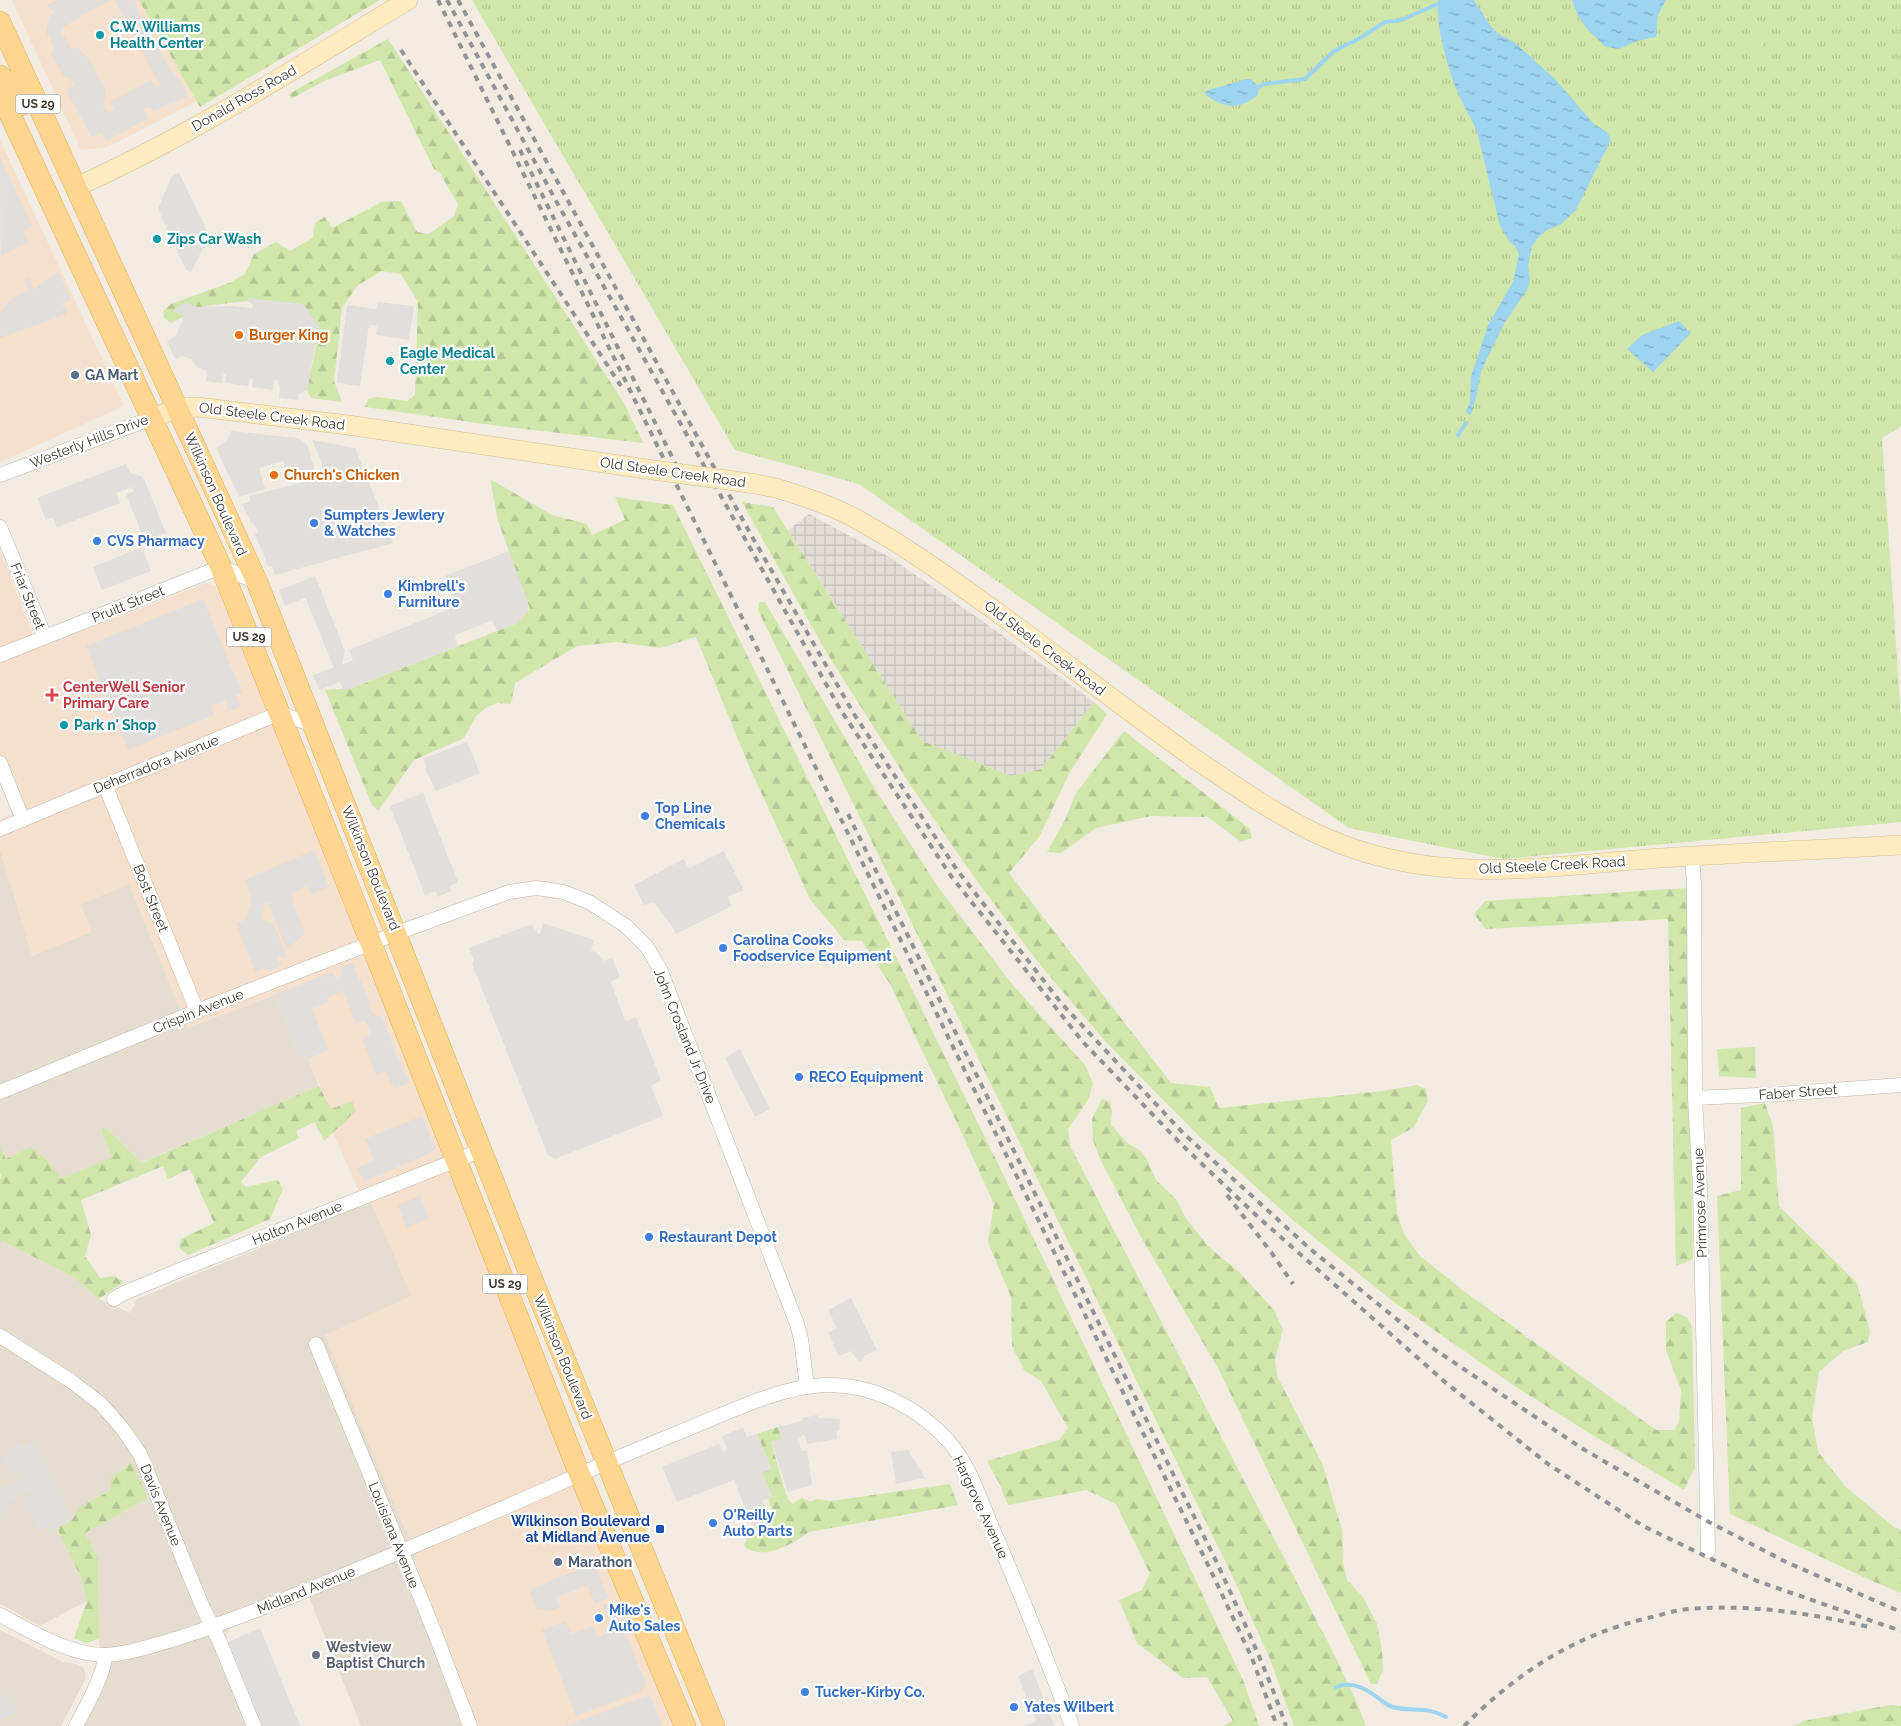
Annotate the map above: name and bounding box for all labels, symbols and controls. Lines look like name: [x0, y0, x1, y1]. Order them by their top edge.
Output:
place label: C.W. Williams Health Center: [110, 19, 204, 51]
marker: C.W. Williams Health Center: [94, 29, 106, 41]
street label: Donald Ross Road: [189, 62, 299, 134]
road number: US 29: [15, 95, 60, 114]
place label: Zips Car Wash: [167, 231, 261, 247]
marker: Zips Car Wash: [151, 233, 163, 245]
place label: Burger King: [249, 327, 329, 343]
marker: Burger King: [233, 329, 245, 341]
place label: Eagle Medical Center: [400, 345, 495, 377]
marker: Eagle Medical Center: [384, 355, 396, 367]
place label: GA Mart: [85, 367, 139, 383]
marker: GA Mart: [69, 369, 81, 381]
street label: Old Steele Creek Road: [198, 399, 346, 433]
street label: Westerly Hills Drive: [28, 411, 150, 471]
street label: Wilkinson Boulevard: [182, 430, 250, 558]
street label: Old Steele Creek Road: [599, 454, 747, 490]
place label: Church's Chicken: [284, 467, 399, 483]
marker: Church's Chicken: [268, 469, 280, 481]
place label: Sumpters Jewlery & Watches: [324, 507, 445, 539]
marker: Sumpters Jewlery & Watches: [308, 517, 320, 529]
place label: CVS Pharmacy: [107, 533, 205, 549]
marker: CVS Pharmacy: [91, 535, 103, 547]
street label: Friar Street: [7, 560, 49, 632]
place label: Kimbrell's Furniture: [398, 578, 465, 610]
street label: Pruitt Street: [89, 582, 167, 626]
marker: Kimbrell's Furniture: [382, 588, 394, 600]
street label: Old Steele Creek Road: [982, 597, 1108, 699]
road number: US 29: [226, 628, 272, 646]
place label: CenterWell Senior Primary Care: [63, 679, 186, 711]
marker: CenterWell Senior Primary Care: [45, 688, 59, 702]
place label: Park n' Shop: [74, 717, 156, 733]
marker: Park n' Shop: [58, 719, 70, 731]
street label: Deherradora Avenue: [91, 732, 221, 796]
place label: Top Line Chemicals: [655, 800, 725, 832]
street label: Wilkinson Boulevard: [339, 803, 403, 933]
marker: Top Line Chemicals: [639, 810, 651, 822]
street label: Old Steele Creek Road: [1478, 853, 1626, 877]
street label: Bost Street: [130, 862, 172, 934]
place label: Carolina Cooks Foodservice Equipment: [733, 932, 892, 964]
marker: Carolina Cooks Foodservice Equipment: [717, 942, 729, 954]
street label: John Crosland Jr Drive: [651, 966, 719, 1106]
street label: Crispin Avenue: [150, 986, 246, 1036]
place label: RECO Equipment: [809, 1069, 924, 1085]
marker: RECO Equipment: [793, 1071, 805, 1083]
street label: Faber Street: [1758, 1081, 1838, 1103]
street label: Primrose Avenue: [1690, 1148, 1710, 1258]
street label: Holton Avenue: [250, 1198, 344, 1248]
place label: Restaurant Depot: [659, 1229, 778, 1245]
marker: Restaurant Depot: [643, 1231, 655, 1243]
road number: US 29: [482, 1274, 528, 1294]
street label: Wilkinson Boulevard: [531, 1292, 595, 1422]
street label: Hargrove Avenue: [950, 1453, 1012, 1561]
street label: Davis Avenue: [137, 1462, 185, 1548]
street label: Louisiana Avenue: [365, 1480, 423, 1590]
place label: O'Reilly Auto Parts: [723, 1507, 792, 1539]
place label: Wilkinson Boulevard at Midland Avenue: [511, 1513, 651, 1545]
marker: O'Reilly Auto Parts: [707, 1517, 719, 1529]
marker: Wilkinson Boulevard at Midland Avenue: [654, 1523, 666, 1535]
place label: Marathon: [568, 1554, 632, 1570]
marker: Marathon: [552, 1556, 564, 1568]
street label: Midland Avenue: [255, 1563, 357, 1617]
place label: Mike's Auto Sales: [609, 1602, 680, 1634]
marker: Mike's Auto Sales: [593, 1612, 605, 1624]
place label: Westview Baptist Church: [326, 1639, 425, 1671]
marker: Westview Baptist Church: [310, 1649, 322, 1661]
place label: Tucker-Kirby Co.: [815, 1684, 925, 1700]
marker: Tucker-Kirby Co.: [799, 1686, 811, 1698]
place label: Yates Wilbert: [1024, 1699, 1115, 1715]
marker: Yates Wilbert: [1008, 1701, 1020, 1713]

